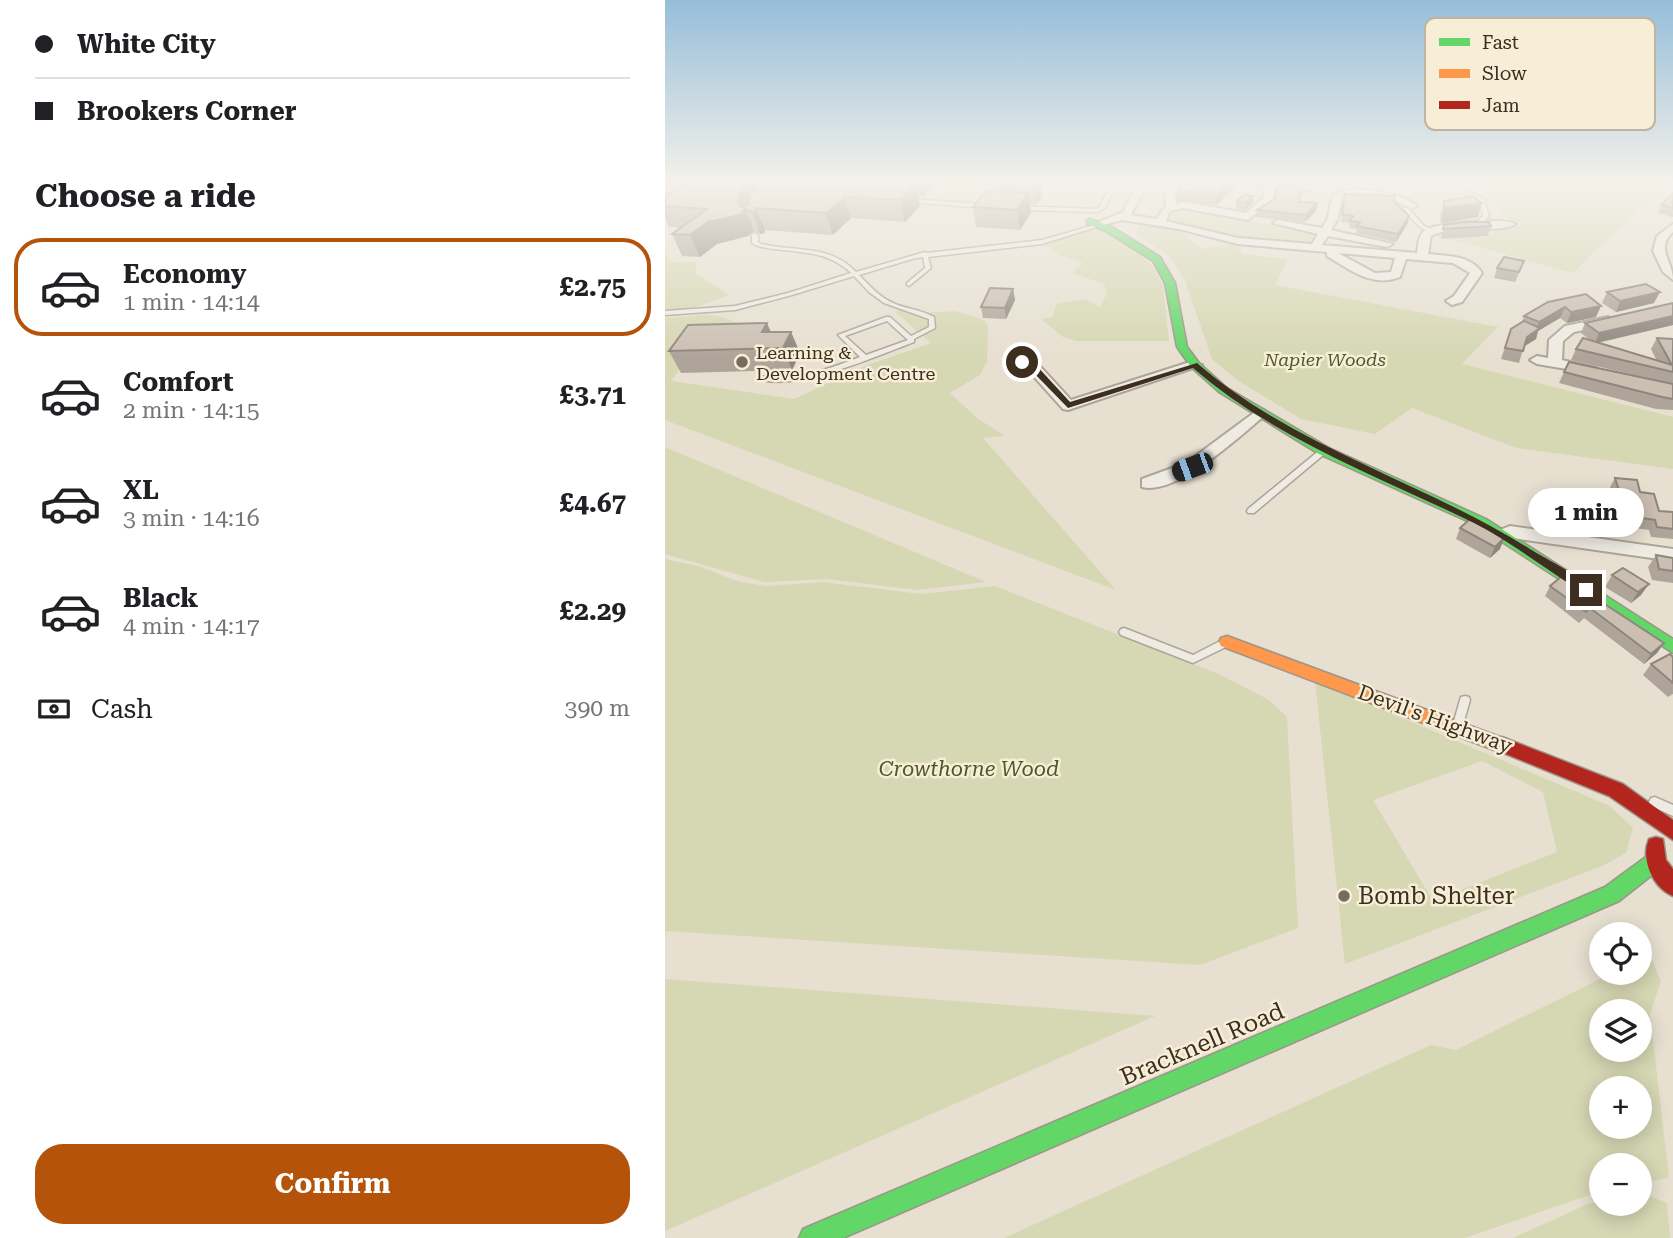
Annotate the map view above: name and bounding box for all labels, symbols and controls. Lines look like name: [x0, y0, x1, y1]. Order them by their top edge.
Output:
legend: [1425, 18, 1655, 130]
text: White City: [77, 29, 216, 59]
text: Fast: [1482, 31, 1519, 54]
text: Slow: [1482, 62, 1527, 85]
text: Jam: [1482, 94, 1520, 117]
text: Brookers Corner: [77, 96, 297, 126]
text: Choose a ride: [35, 177, 256, 215]
icon: car: [39, 256, 102, 319]
text: Economy: [123, 259, 246, 289]
text: £2.75: [560, 272, 626, 302]
text: 1 min · 14:14: [123, 289, 260, 316]
place label: Learning & Development Centre: [756, 342, 935, 384]
route start: [1006, 346, 1038, 378]
park label: Napier Woods: [1263, 349, 1386, 370]
marker: Learning & Development Centre: [734, 354, 750, 370]
icon: car: [39, 364, 102, 427]
text: Comfort: [123, 367, 233, 397]
text: £3.71: [560, 380, 626, 410]
text: 2 min · 14:15: [123, 397, 260, 424]
car: [1169, 450, 1216, 484]
icon: car: [39, 472, 102, 535]
text: XL: [123, 475, 159, 505]
text: £4.67: [560, 488, 626, 518]
callout: 1 min: [1528, 489, 1644, 538]
text: 1 min: [1554, 499, 1618, 526]
text: 3 min · 14:16: [123, 505, 260, 532]
route end: [1570, 574, 1602, 606]
icon: car: [39, 580, 102, 643]
text: Black: [123, 583, 198, 613]
text: £2.29: [560, 596, 626, 626]
text: 4 min · 14:17: [123, 613, 260, 640]
street label: Devil's Highway: [1355, 680, 1516, 758]
icon: cash: [35, 690, 73, 728]
text: Cash: [91, 694, 153, 724]
text: 390 m: [565, 695, 630, 722]
park label: Crowthorne Wood: [879, 757, 1059, 781]
place label: Bomb Shelter: [1358, 882, 1515, 910]
marker: Bomb Shelter: [1336, 888, 1352, 904]
map controls: [1589, 922, 1652, 1216]
button: locate: [1589, 922, 1652, 985]
street label: Bracknell Road: [1116, 997, 1288, 1091]
button: layers: [1589, 999, 1652, 1062]
button: +: [1589, 1076, 1652, 1139]
button: Confirm: [35, 1144, 630, 1224]
button: −: [1589, 1153, 1652, 1216]

